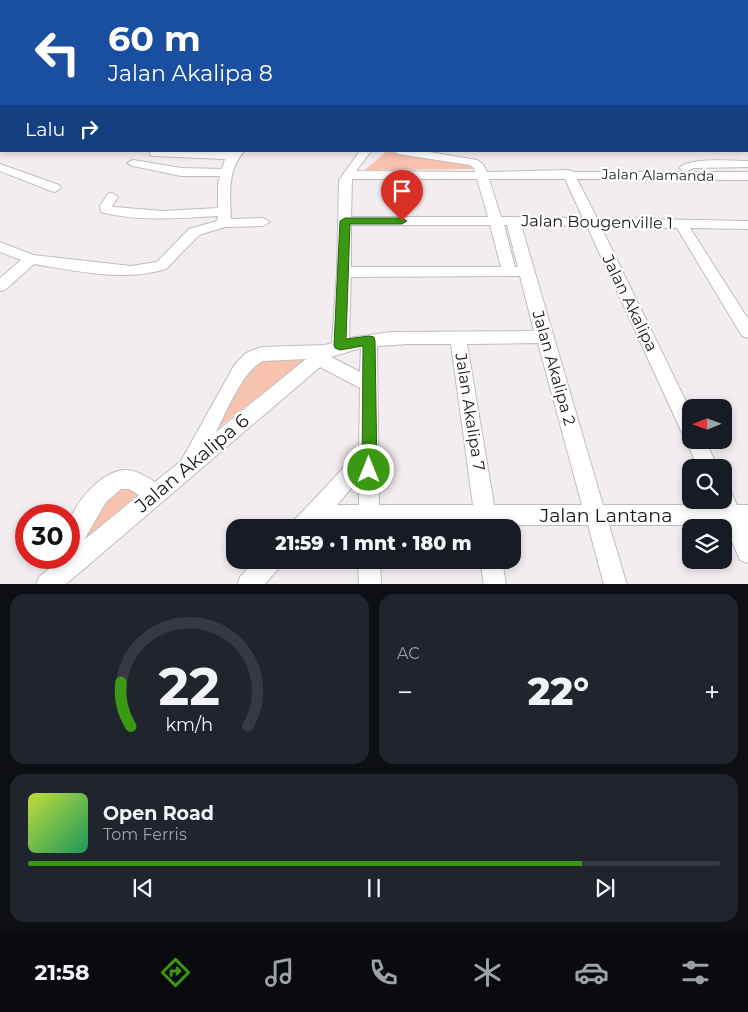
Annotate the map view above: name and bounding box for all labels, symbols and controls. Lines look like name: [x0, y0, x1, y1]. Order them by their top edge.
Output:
text: 60 m: [108, 17, 201, 60]
icon: left: [25, 20, 90, 85]
text: Jalan Akalipa 8: [108, 60, 273, 87]
icon: right: [75, 115, 103, 143]
text: Lalu: [25, 118, 65, 141]
street label: Jalan Alamanda: [600, 165, 715, 185]
pin: [381, 170, 423, 221]
icon: arrive: [388, 177, 416, 205]
street label: Jalan Bougenville 1: [520, 211, 673, 233]
street label: Jalan Akalipa: [598, 251, 662, 355]
street label: Jalan Akalipa 2: [528, 307, 579, 428]
street label: Jalan Akalipa 7: [451, 351, 489, 472]
north arrow: [682, 399, 732, 449]
map controls: [682, 399, 732, 569]
street label: Jalan Akalipa 6: [130, 409, 254, 518]
position arrow: [342, 443, 394, 495]
button: search: [682, 459, 732, 509]
speed limit sign: 30: [15, 504, 80, 569]
street label: Jalan Lantana: [539, 504, 672, 527]
button: layers: [682, 519, 732, 569]
text: 21:59 · 1 mnt · 180 m: [275, 532, 472, 555]
text: AC: [397, 644, 420, 663]
text: 22: [159, 655, 220, 718]
text: 22°: [528, 668, 589, 715]
text: −: [397, 675, 413, 709]
text: +: [704, 675, 720, 709]
text: km/h: [166, 714, 213, 735]
text: Open Road: [103, 802, 214, 825]
text: Tom Ferris: [103, 825, 187, 844]
icon: previous: [129, 874, 157, 902]
icon: pause: [360, 874, 388, 902]
icon: next: [591, 874, 619, 902]
icon: directions: [158, 955, 193, 990]
icon: music: [262, 955, 297, 990]
icon: phone: [366, 955, 401, 990]
icon: climate: [470, 955, 505, 990]
icon: car: [574, 955, 609, 990]
icon: filters: [678, 955, 713, 990]
text: 21:58: [35, 959, 89, 986]

